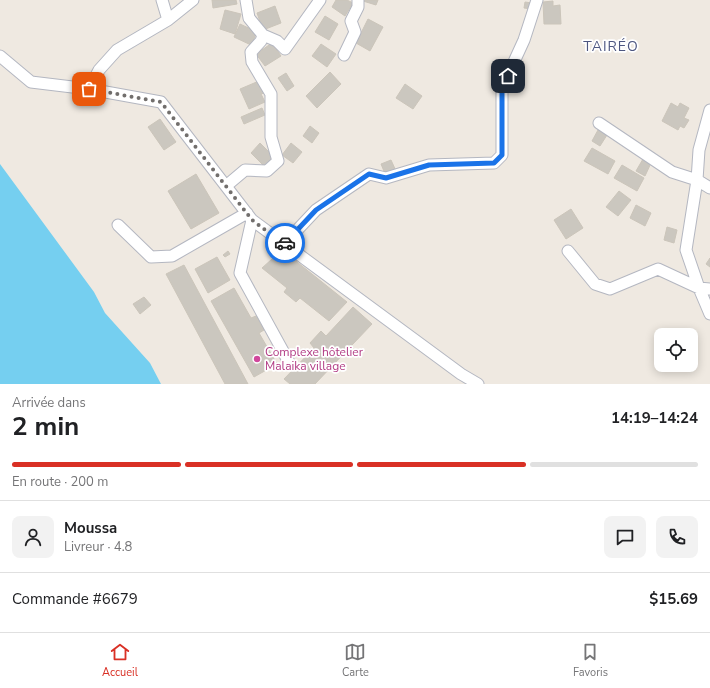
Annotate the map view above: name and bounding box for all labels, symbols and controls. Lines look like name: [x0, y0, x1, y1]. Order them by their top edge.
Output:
district label: TAIRÉO: [583, 37, 639, 56]
pin: [491, 59, 525, 93]
icon: home: [497, 65, 519, 87]
pin: [72, 72, 106, 106]
icon: bag: [78, 78, 100, 100]
courier: [265, 223, 305, 263]
icon: car: [274, 232, 296, 254]
map controls: [654, 328, 698, 372]
button: locate: [654, 328, 698, 372]
place label: Complexe hôtelier Malaika village: [265, 344, 364, 374]
marker: Complexe hôtelier Malaika village: [252, 354, 262, 364]
text: Arrivée dans: [12, 394, 86, 412]
text: 14:19–14:24: [611, 408, 698, 428]
text: 2 min: [12, 409, 79, 444]
text: En route · 200 m: [12, 473, 108, 491]
button: person: [12, 516, 54, 558]
button: chat: [604, 516, 646, 558]
button: phone: [656, 516, 698, 558]
text: Moussa: [64, 518, 117, 538]
text: Livreur · 4.8: [64, 538, 132, 556]
text: Commande #6679: [12, 589, 138, 609]
text: $15.69: [649, 589, 698, 609]
tab: Accueil: [102, 641, 138, 680]
tab: Carte: [342, 641, 369, 680]
tab: Favoris: [573, 641, 608, 680]

